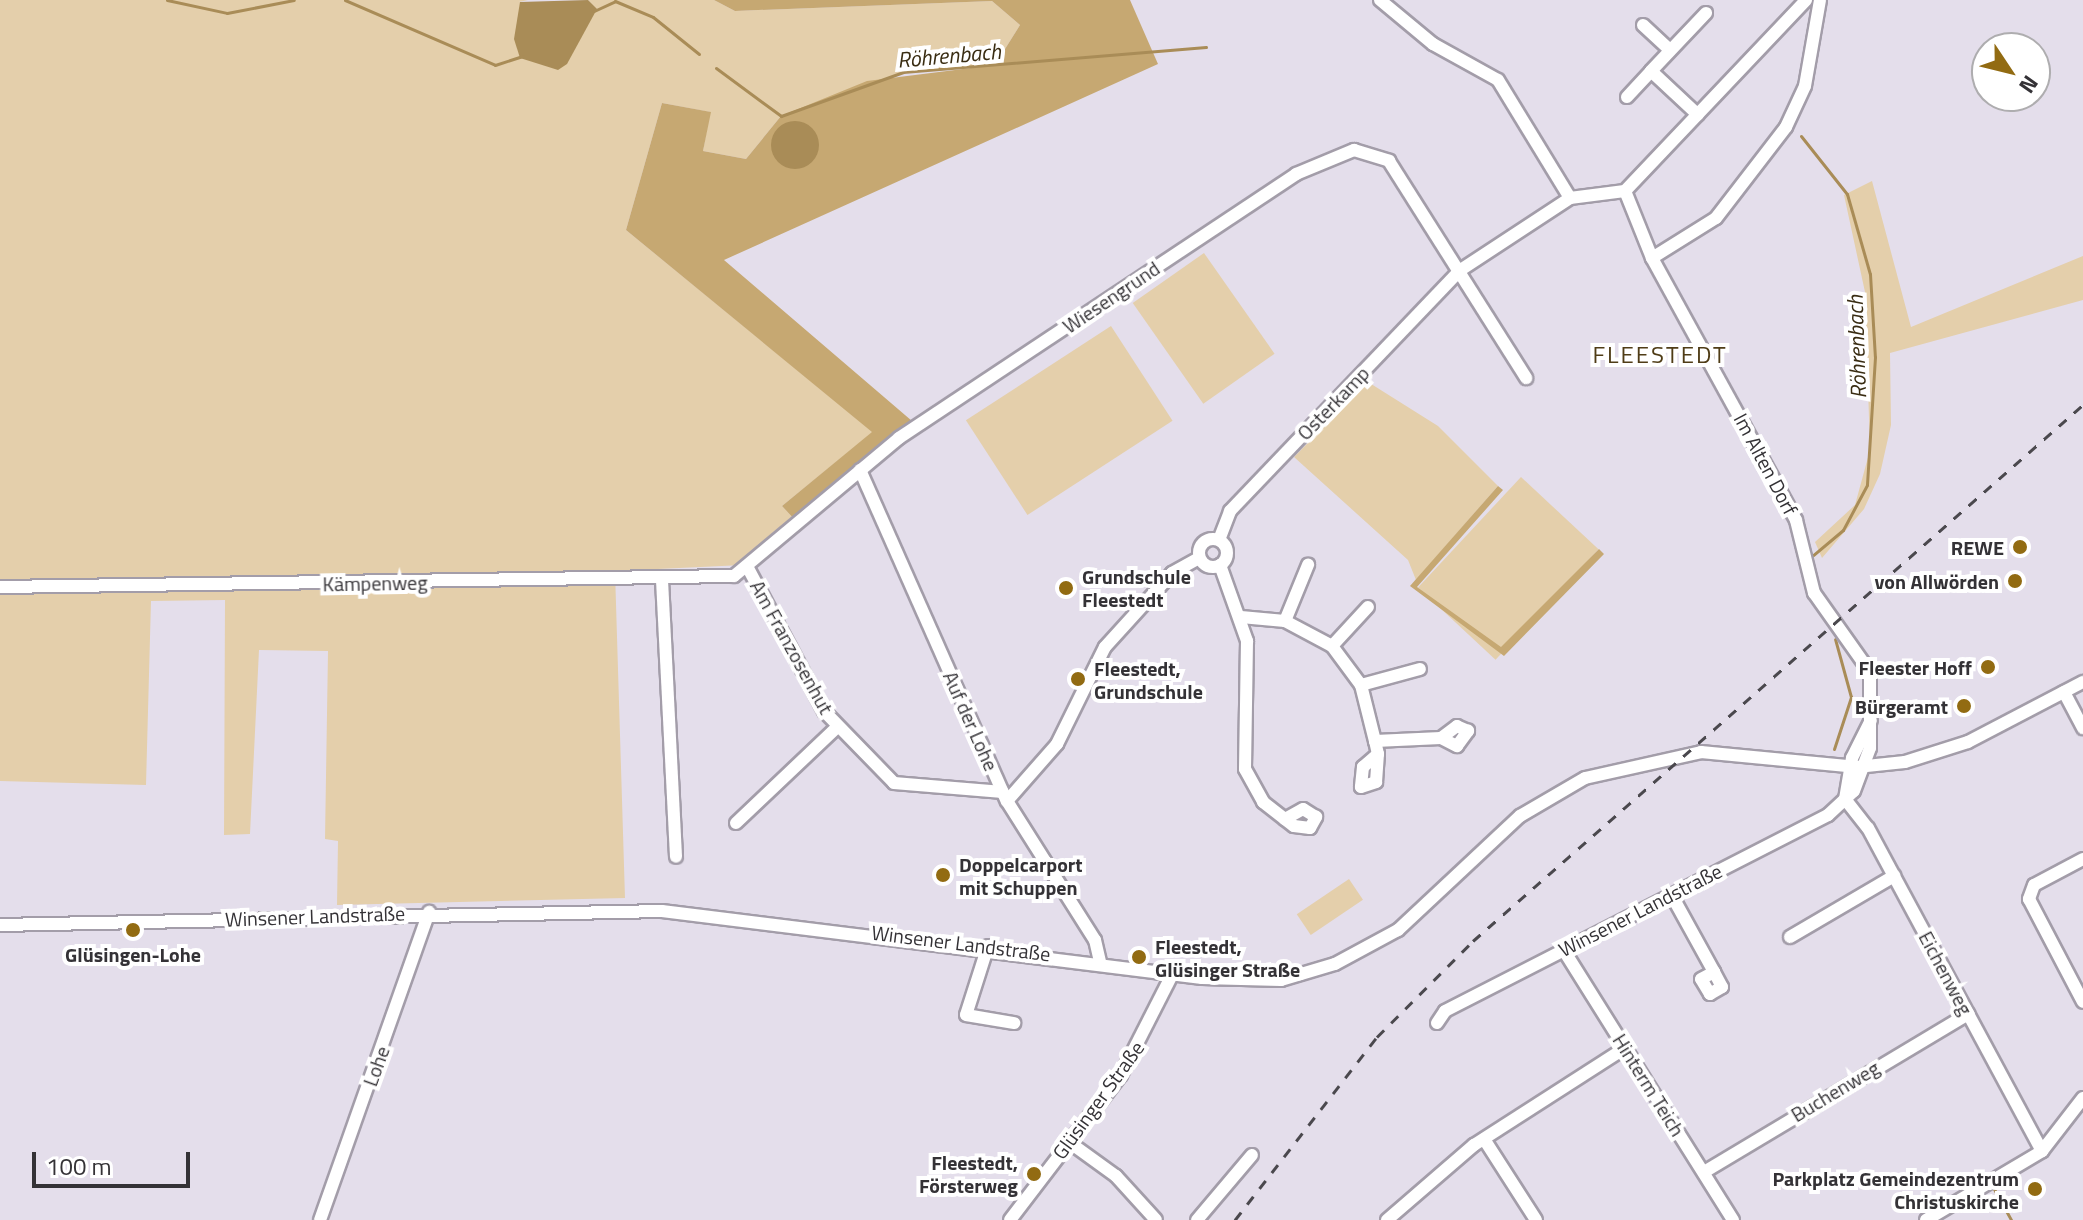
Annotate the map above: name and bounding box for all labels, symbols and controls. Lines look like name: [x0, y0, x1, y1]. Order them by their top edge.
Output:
north arrow: [1971, 32, 2051, 112]
water label: Röhrenbach: [896, 38, 1002, 74]
text: N: [2011, 69, 2047, 101]
street label: Wiesengrund: [1058, 256, 1164, 338]
water label: Röhrenbach: [1842, 295, 1872, 399]
district label: FLEESTEDT: [1592, 341, 1728, 369]
street label: Osterkamp: [1292, 361, 1374, 445]
street label: Im Alten Dorf: [1729, 409, 1803, 519]
place label: REWE: [1951, 535, 2004, 559]
marker: REWE: [2011, 538, 2029, 556]
place label: Grundschule Fleestedt: [1082, 564, 1191, 611]
place label: von Allwörden: [1874, 569, 1999, 593]
street label: Kämpenweg: [322, 570, 428, 596]
marker: von Allwörden: [2006, 572, 2024, 590]
street label: Am Franzosenhut: [745, 576, 839, 718]
marker: Grundschule Fleestedt: [1057, 579, 1075, 597]
place label: Fleester Hoff: [1858, 655, 1972, 679]
place label: Fleestedt, Grundschule: [1094, 656, 1203, 703]
marker: Fleester Hoff: [1979, 658, 1997, 676]
street label: Auf der Lohe: [938, 668, 1004, 774]
marker: Fleestedt, Grundschule: [1069, 670, 1087, 688]
place label: Bürgeramt: [1855, 694, 1948, 718]
marker: Bürgeramt: [1955, 697, 1973, 715]
place label: Doppelcarport mit Schuppen: [959, 852, 1083, 899]
street label: Winsener Landstraße: [1554, 858, 1726, 962]
marker: Doppelcarport mit Schuppen: [934, 866, 952, 884]
street label: Winsener Landstraße: [225, 901, 405, 931]
street label: Winsener Landstraße: [870, 920, 1052, 966]
marker: Glüsingen-Lohe: [124, 921, 142, 939]
street label: Eichenweg: [1914, 927, 1978, 1019]
place label: Fleestedt, Glüsinger Straße: [1155, 934, 1300, 981]
place label: Glüsingen-Lohe: [65, 942, 201, 966]
marker: Fleestedt, Glüsinger Straße: [1130, 948, 1148, 966]
street label: Hinterm Teich: [1608, 1029, 1690, 1141]
street label: Glüsinger Straße: [1047, 1036, 1149, 1164]
street label: Lohe: [358, 1043, 394, 1089]
street label: Buchenweg: [1787, 1055, 1883, 1127]
scale bar: [36, 1136, 194, 1186]
text: 100 m: [46, 1148, 112, 1184]
place label: Fleestedt, Försterweg: [919, 1150, 1018, 1197]
marker: Fleestedt, Försterweg: [1025, 1165, 1043, 1183]
place label: Parkplatz Gemeindezentrum Christuskirche: [1772, 1166, 2019, 1213]
marker: Parkplatz Gemeindezentrum Christuskirche: [2026, 1180, 2044, 1198]

